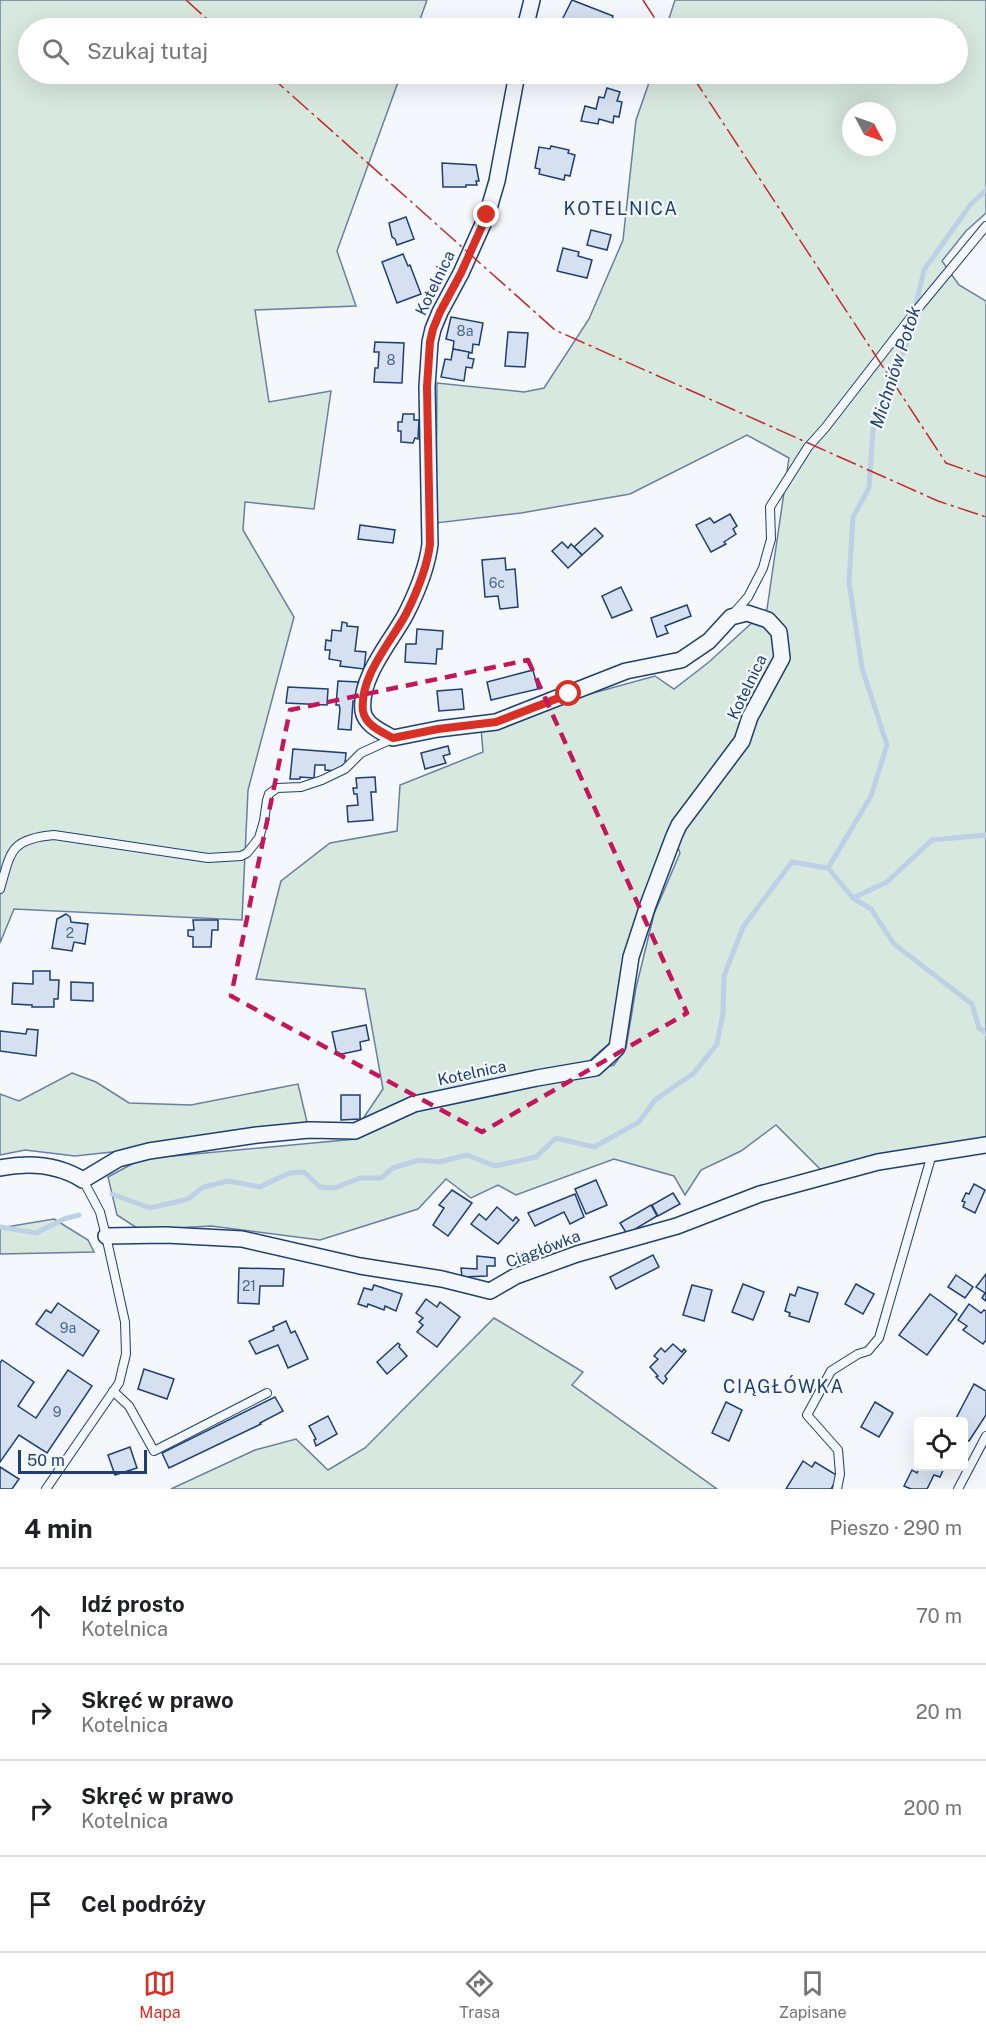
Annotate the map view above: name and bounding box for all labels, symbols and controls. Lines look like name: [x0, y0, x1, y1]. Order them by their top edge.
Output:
search box: [18, 18, 968, 84]
icon: search: [39, 35, 72, 68]
text: Szukaj tutaj: [87, 38, 208, 64]
north arrow: [842, 102, 896, 156]
district label: KOTELNICA: [563, 198, 679, 219]
route end: [473, 201, 499, 227]
street label: Kotelnica: [411, 248, 459, 318]
water label: Michniów Potok: [865, 303, 925, 431]
house number: 8a: [457, 323, 473, 339]
house number: 8: [386, 352, 396, 368]
house number: 6c: [489, 575, 505, 591]
street label: Kotelnica: [723, 652, 771, 722]
route start: [555, 680, 581, 706]
house number: 2: [66, 925, 74, 941]
street label: Kotelnica: [436, 1056, 508, 1090]
street label: Ciągłówka: [503, 1226, 583, 1272]
house number: 21: [242, 1278, 256, 1294]
house number: 9a: [60, 1320, 76, 1336]
district label: CIĄGŁÓWKA: [723, 1375, 845, 1397]
house number: 9: [53, 1404, 62, 1420]
map controls: [914, 1417, 968, 1471]
button: locate: [914, 1417, 968, 1471]
scale bar: [18, 1447, 147, 1474]
text: 50 m: [27, 1451, 65, 1470]
text: 4 min: [24, 1513, 93, 1544]
text: Pieszo · 290 m: [829, 1516, 962, 1540]
text: Idź prosto: [81, 1591, 185, 1617]
icon: ahead: [24, 1600, 57, 1633]
text: 70 m: [916, 1604, 962, 1628]
text: Kotelnica: [81, 1617, 168, 1641]
text: Skręć w prawo: [81, 1687, 234, 1713]
icon: right: [24, 1696, 57, 1729]
text: 20 m: [916, 1700, 962, 1724]
text: Kotelnica: [81, 1713, 168, 1737]
text: Skręć w prawo: [81, 1783, 234, 1809]
icon: right: [24, 1792, 57, 1825]
text: 200 m: [904, 1796, 962, 1820]
text: Kotelnica: [81, 1809, 168, 1833]
icon: arrive: [24, 1888, 57, 1921]
text: Cel podróży: [81, 1891, 206, 1917]
tab: Mapa: [139, 1967, 181, 2022]
tab: Trasa: [459, 1967, 500, 2022]
tab: Zapisane: [779, 1967, 847, 2022]

